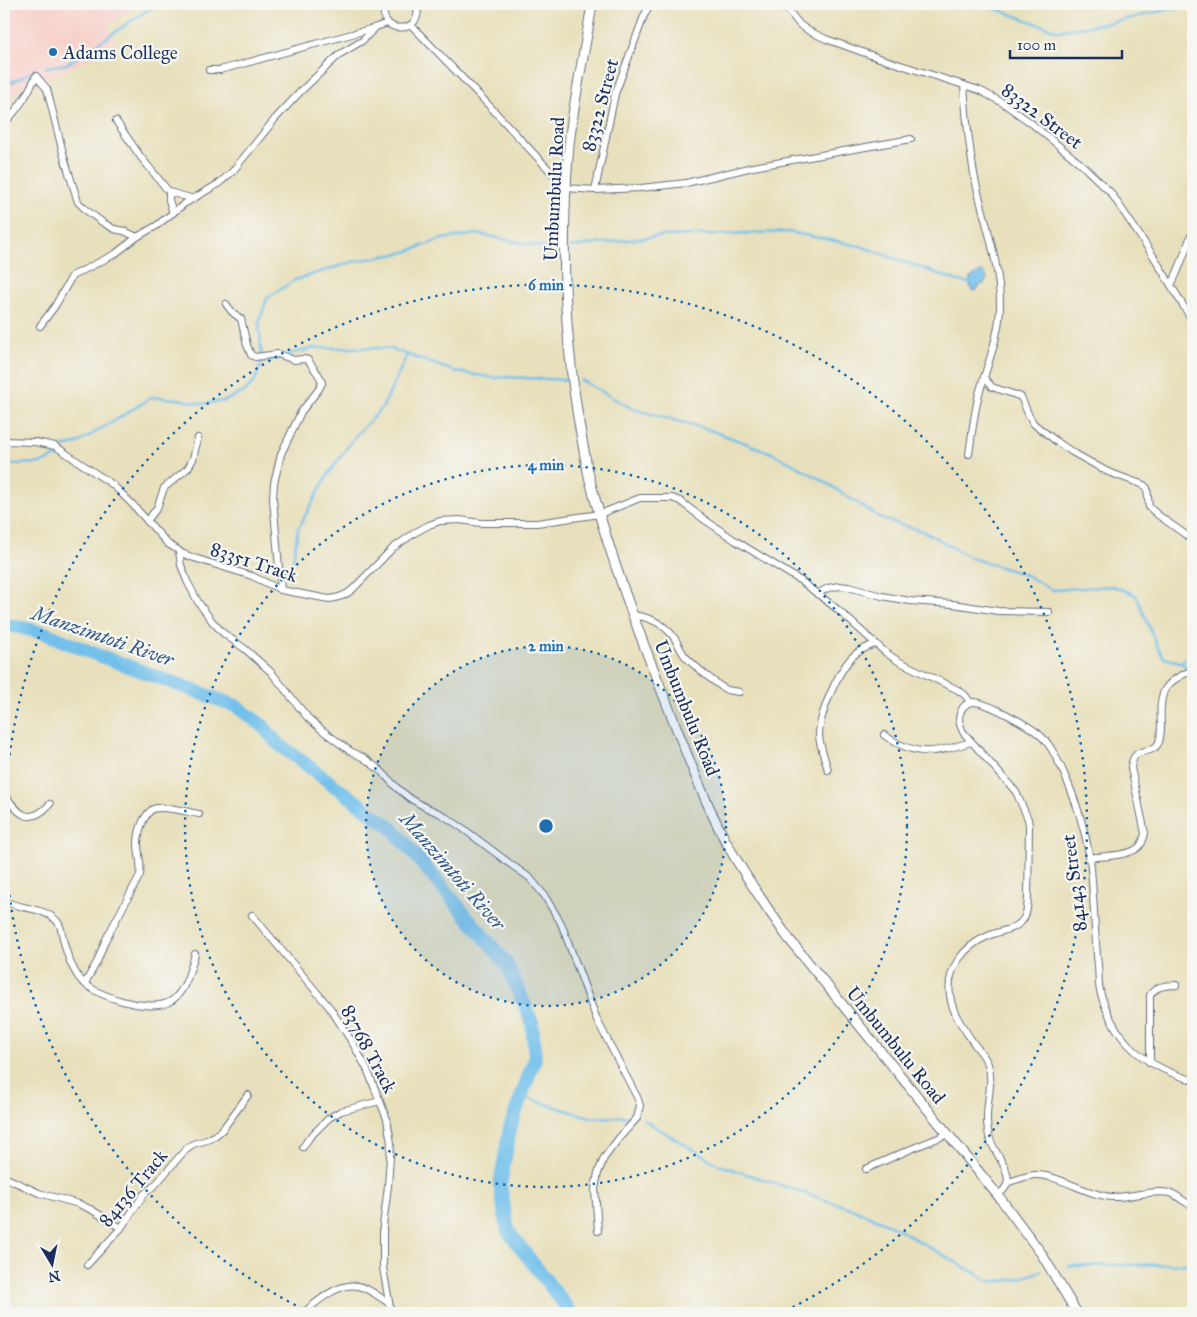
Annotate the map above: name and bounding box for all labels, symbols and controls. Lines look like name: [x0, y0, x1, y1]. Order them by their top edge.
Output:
scale bar: [1010, 28, 1122, 60]
text: 100 m: [1017, 36, 1057, 54]
place label: Adams College: [62, 41, 178, 65]
marker: Adams College: [47, 46, 59, 58]
street label: 83322 Street: [577, 56, 624, 154]
street label: 83322 Street: [997, 78, 1087, 154]
street label: Umbumbulu Road: [539, 116, 569, 262]
text: 6 min: [528, 276, 565, 294]
text: 4 min: [528, 456, 565, 475]
street label: 83351 Track: [208, 537, 301, 587]
water label: Manzimtoti River: [27, 600, 179, 672]
text: 2 min: [528, 637, 565, 655]
street label: Umbumbulu Road: [649, 637, 725, 780]
water label: Manzimtoti River: [394, 806, 512, 936]
centre of rings: [537, 817, 555, 835]
street label: 84143 Street: [1057, 833, 1091, 933]
street label: Umbumbulu Road: [842, 982, 951, 1109]
street label: 83768 Track: [336, 1001, 402, 1097]
street label: 84136 Track: [94, 1144, 172, 1231]
north arrow: [28, 1240, 78, 1290]
text: N: [47, 1267, 61, 1286]

